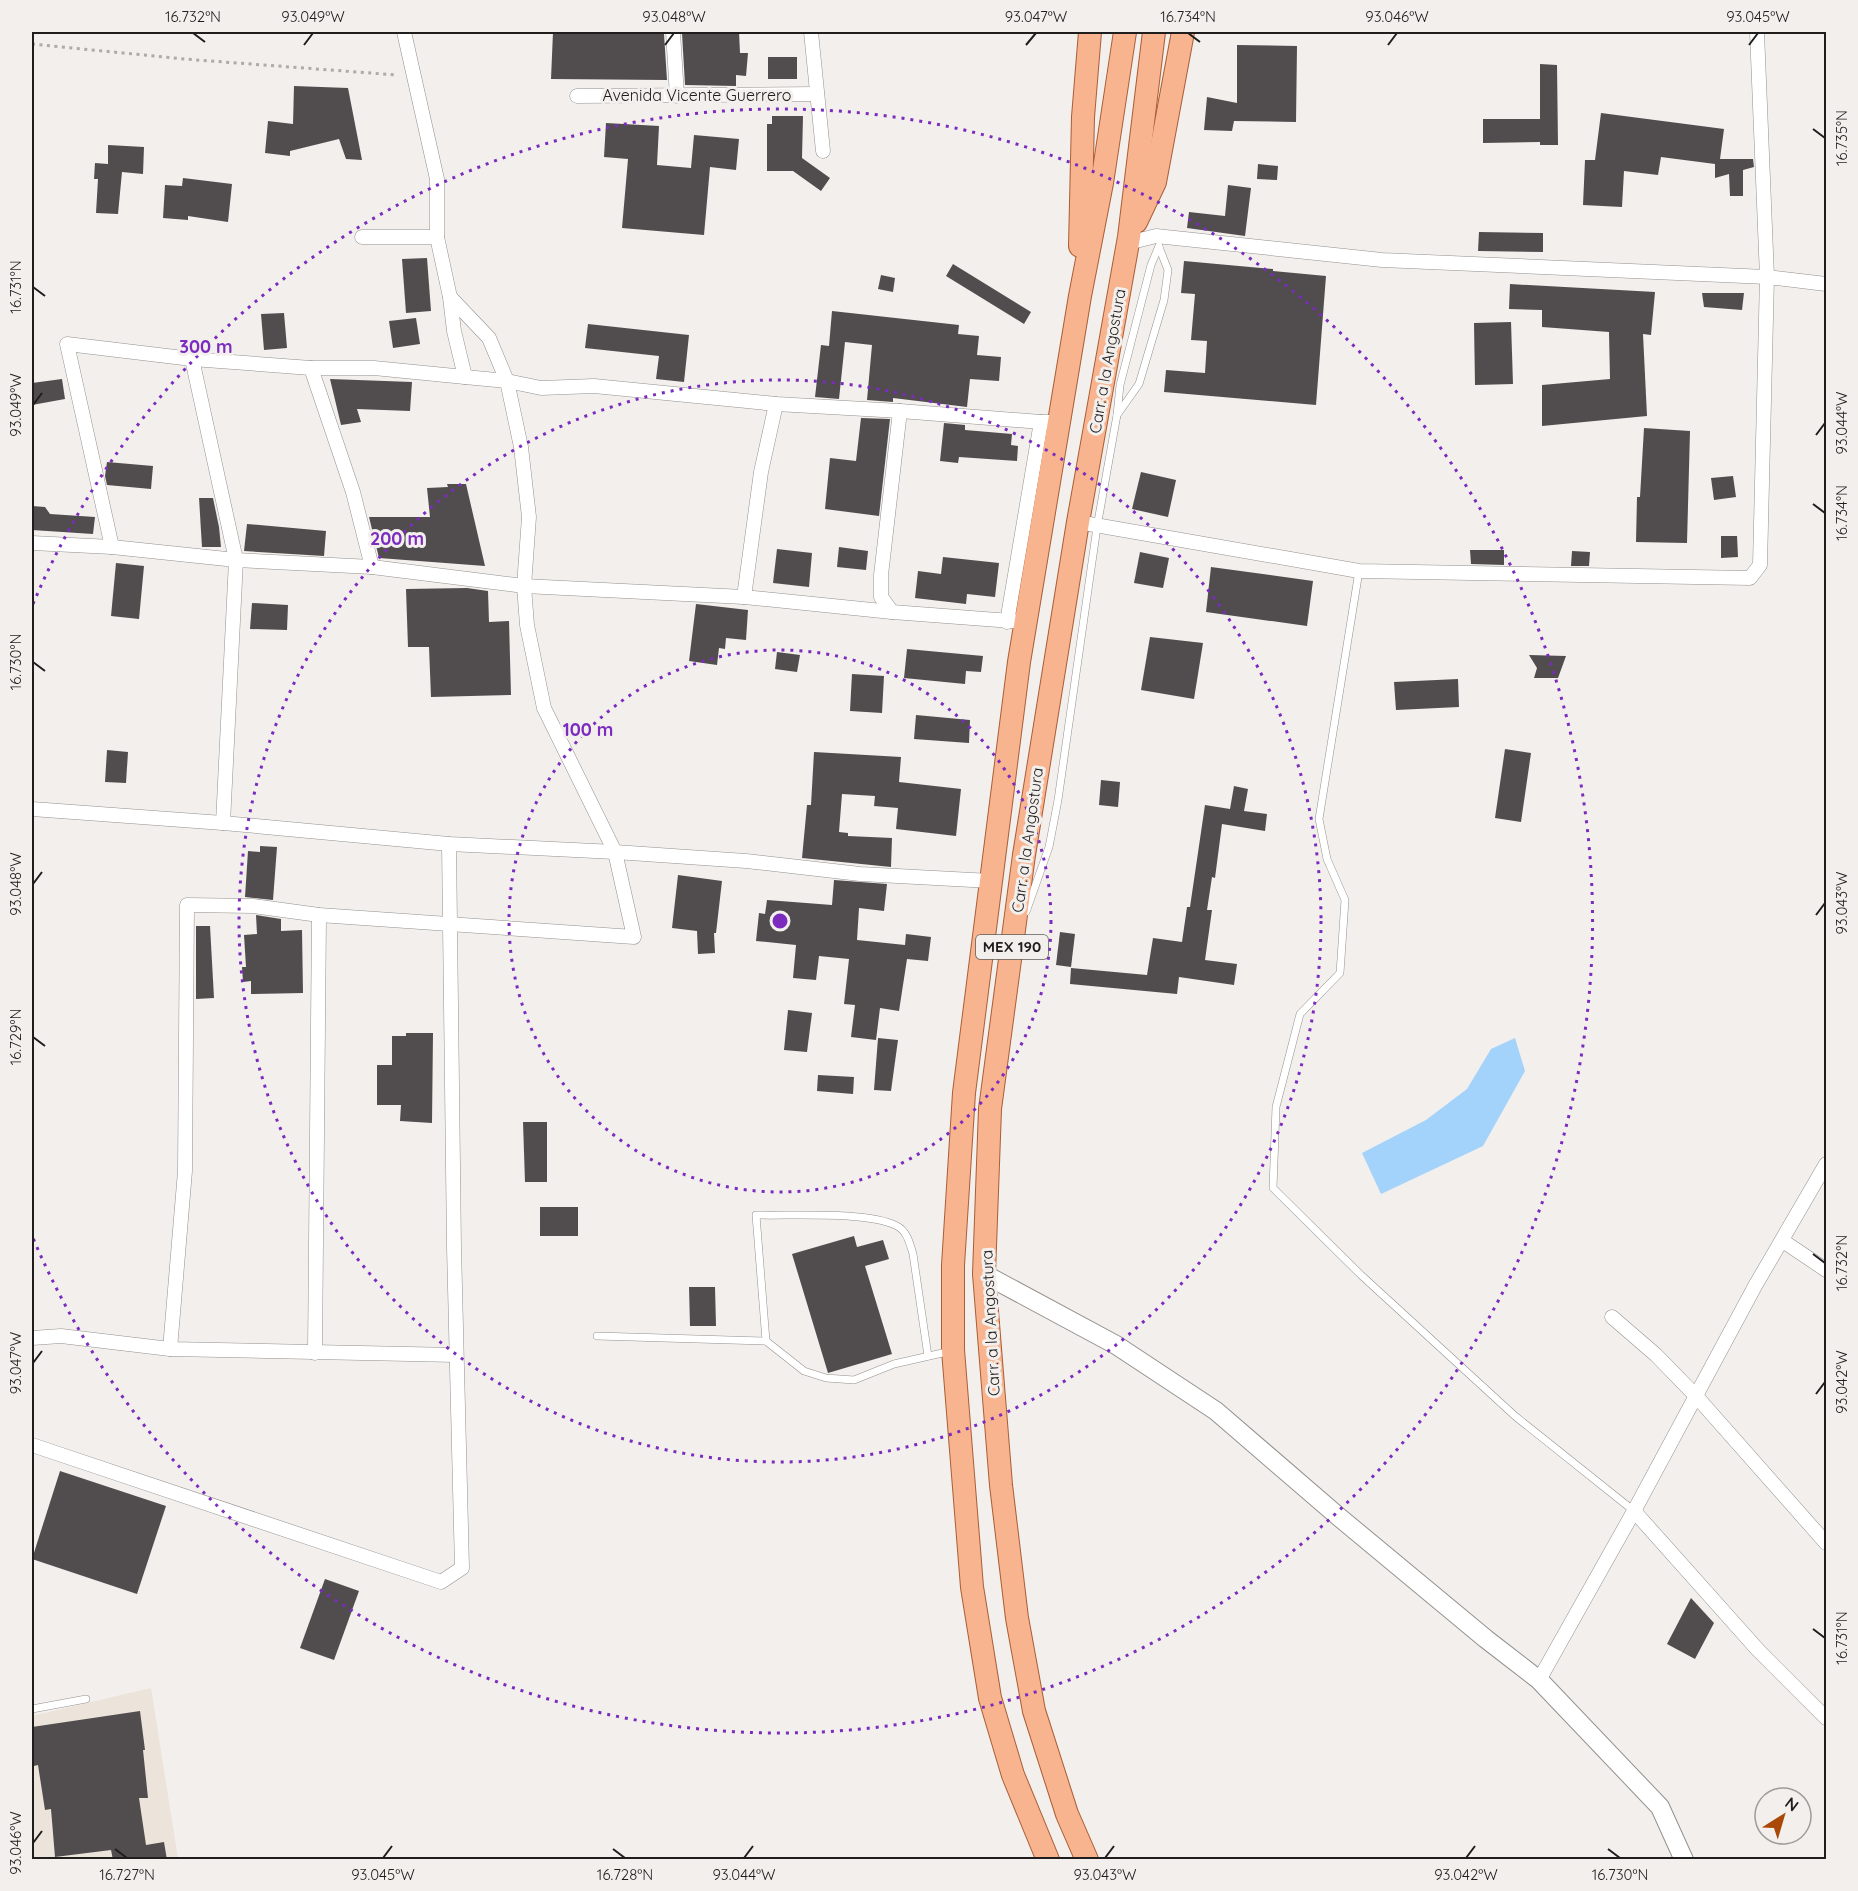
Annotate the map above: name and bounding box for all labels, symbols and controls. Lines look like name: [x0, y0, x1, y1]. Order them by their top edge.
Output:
text: 16.732°N: [165, 7, 221, 26]
text: 93.049°W: [281, 7, 345, 26]
text: 93.048°W: [642, 7, 706, 26]
text: 93.047°W: [1005, 7, 1068, 26]
text: 16.734°N: [1160, 7, 1216, 26]
text: 93.046°W: [1365, 7, 1429, 26]
text: 93.045°W: [1726, 7, 1790, 26]
street label: Avenida Vicente Guerrero: [603, 85, 791, 105]
text: 16.735°N: [1832, 110, 1851, 166]
text: 16.731°N: [6, 260, 25, 314]
street label: Carr. a la Angostura: [1084, 287, 1130, 435]
text: 300 m: [179, 335, 233, 358]
text: 93.049°W: [6, 373, 25, 437]
text: 93.044°W: [1832, 391, 1851, 455]
text: 16.734°N: [1832, 485, 1851, 541]
text: 200 m: [370, 527, 424, 550]
text: 16.730°N: [6, 634, 25, 690]
text: 100 m: [563, 718, 613, 741]
street label: Carr. a la Angostura: [1007, 766, 1047, 914]
text: 93.048°W: [6, 852, 25, 916]
text: 93.043°W: [1832, 871, 1851, 935]
centre of rings: [770, 911, 790, 931]
road number: MEX 190: [976, 935, 1048, 959]
text: 16.729°N: [6, 1009, 25, 1065]
text: 16.732°N: [1832, 1235, 1851, 1291]
street label: Carr. a la Angostura: [976, 1249, 1004, 1397]
text: 93.047°W: [6, 1331, 25, 1394]
text: 93.042°W: [1832, 1350, 1851, 1414]
text: 16.731°N: [1832, 1611, 1851, 1665]
north arrow: [1753, 1786, 1813, 1846]
text: N: [1781, 1792, 1803, 1816]
text: 93.046°W: [6, 1811, 25, 1875]
text: 16.727°N: [99, 1865, 155, 1884]
text: 93.045°W: [351, 1865, 415, 1884]
text: 16.728°N: [597, 1865, 653, 1884]
text: 93.044°W: [712, 1865, 776, 1884]
text: 93.043°W: [1073, 1865, 1137, 1884]
text: 93.042°W: [1434, 1865, 1498, 1884]
text: 16.730°N: [1592, 1865, 1648, 1884]

